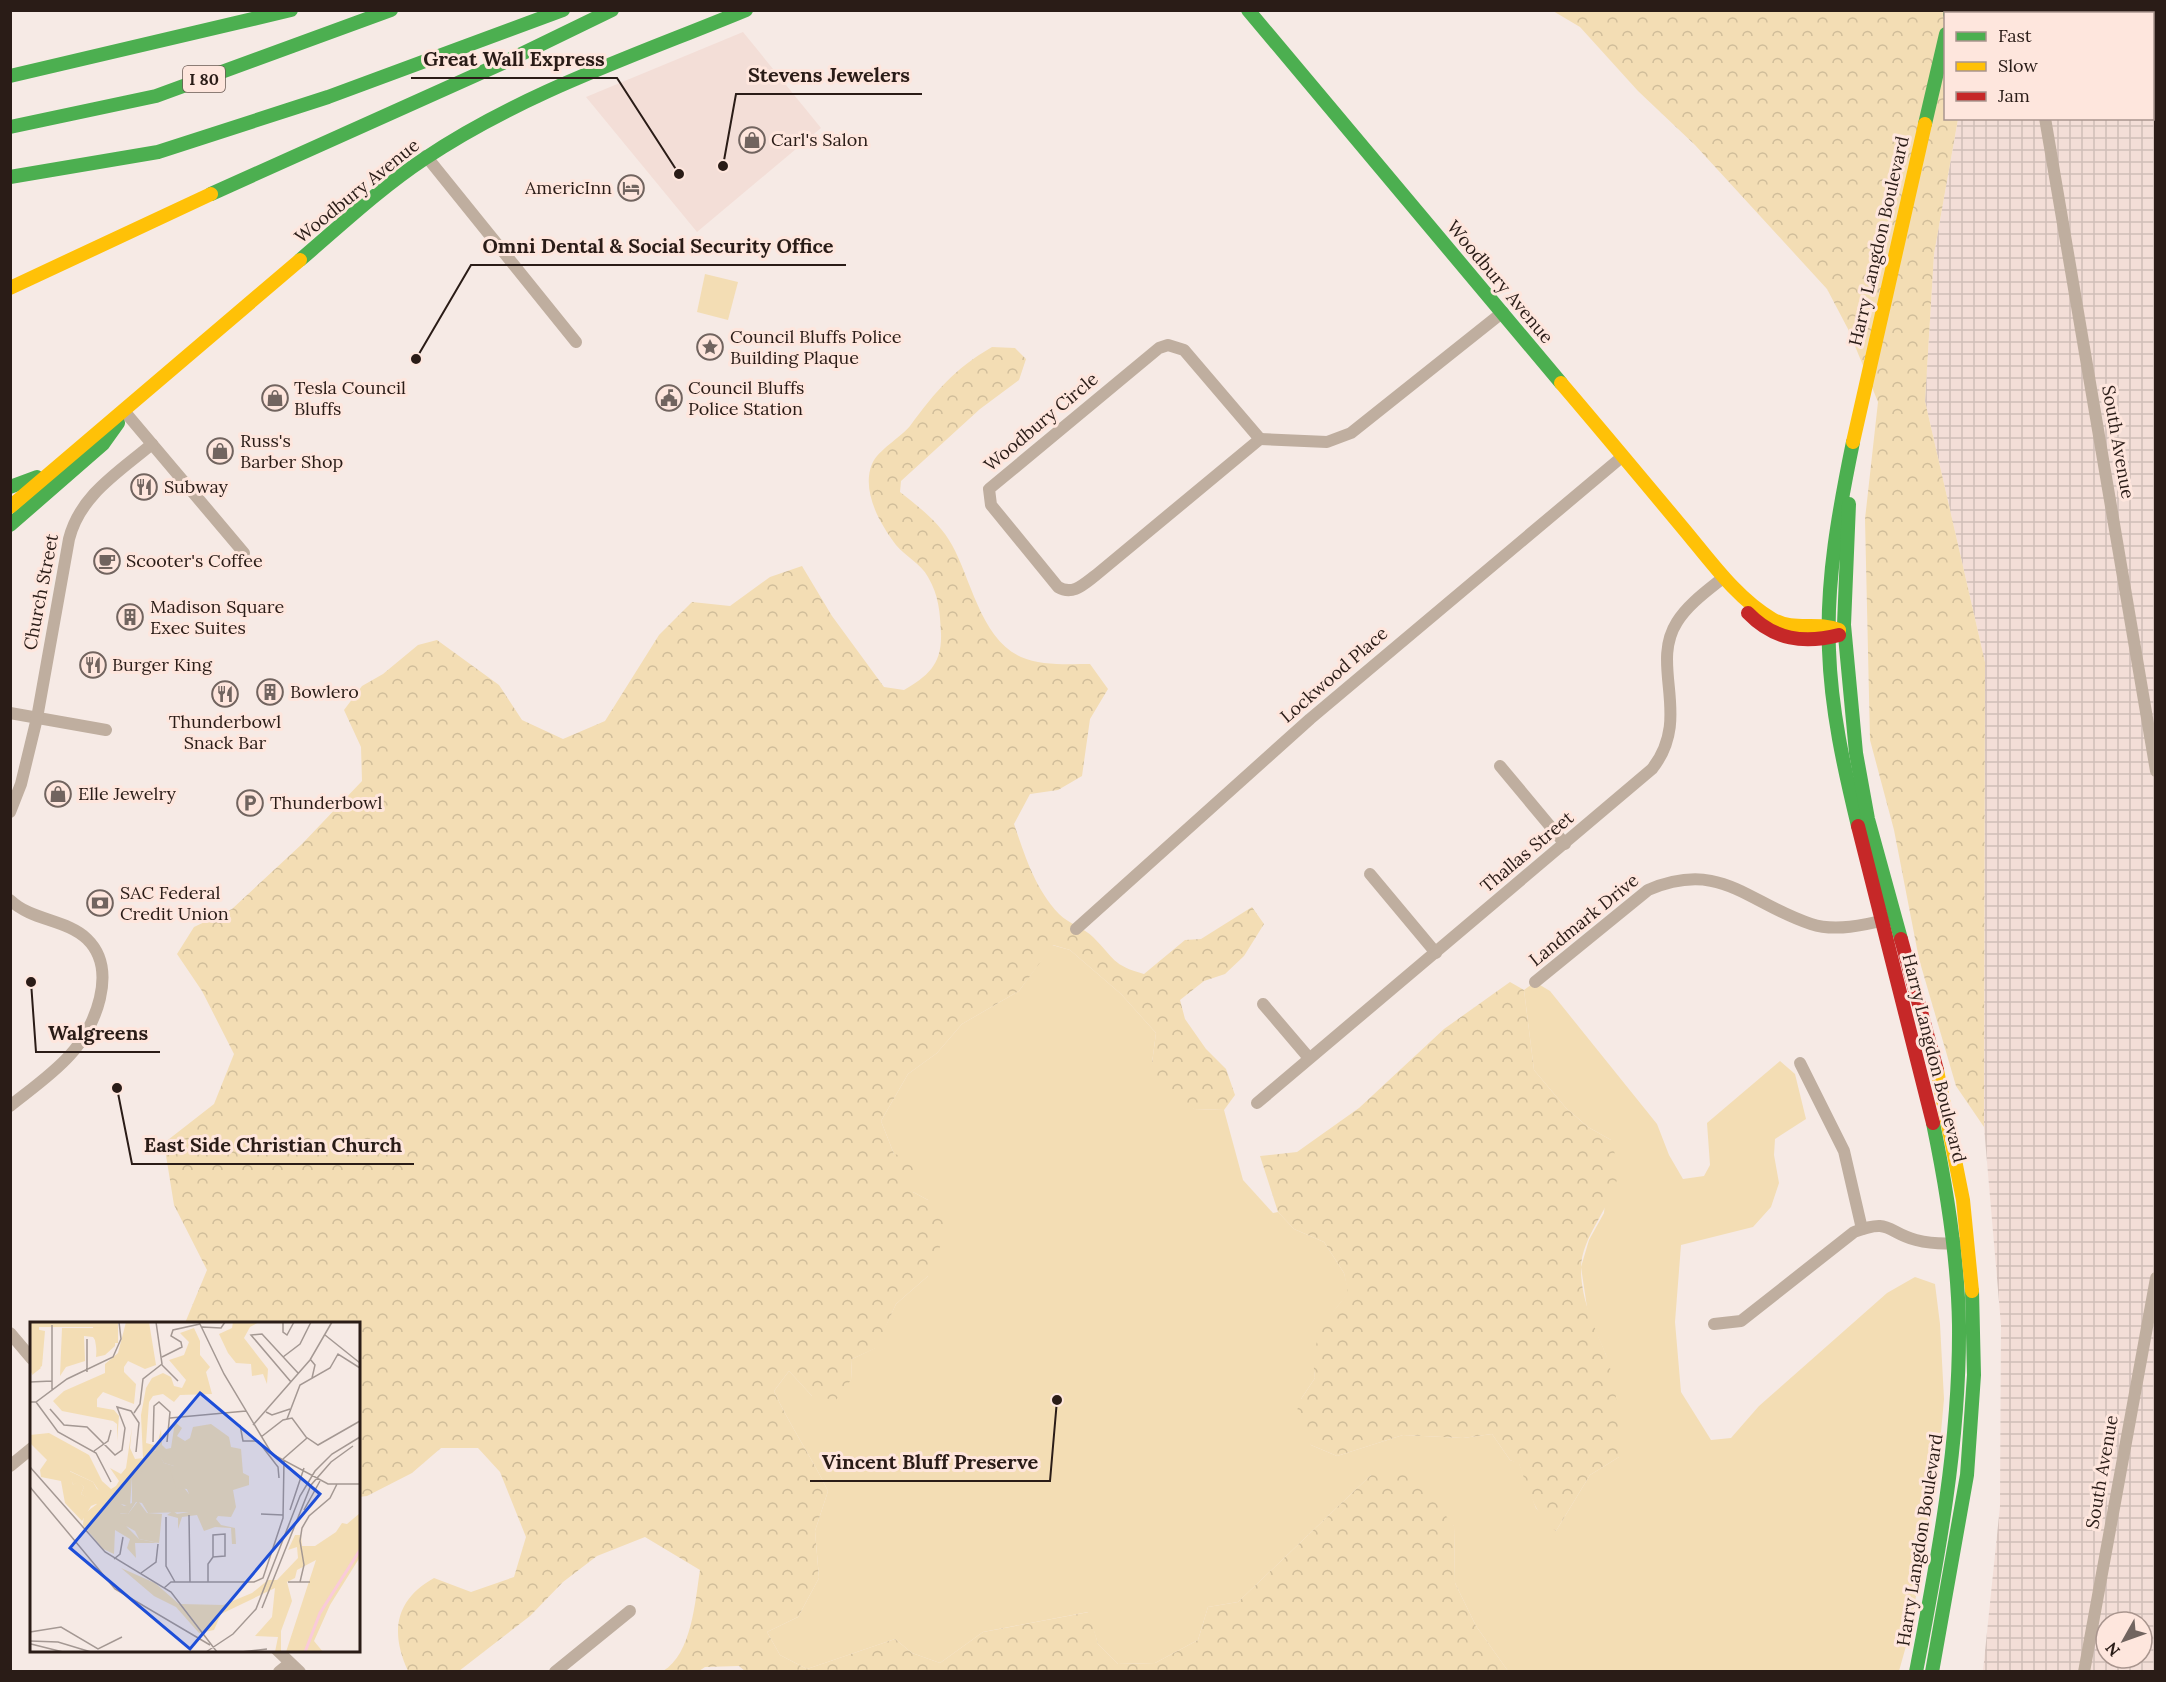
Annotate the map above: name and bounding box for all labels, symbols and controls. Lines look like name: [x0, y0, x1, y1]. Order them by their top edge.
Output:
legend: [1944, 12, 2154, 120]
text: Fast: [1998, 24, 2032, 47]
callout: Great Wall Express: [411, 40, 617, 78]
text: Great Wall Express: [423, 46, 605, 71]
text: Slow: [1998, 54, 2038, 77]
callout: Stevens Jewelers: [736, 56, 922, 94]
text: Stevens Jewelers: [748, 62, 910, 87]
road number: I 80: [183, 66, 225, 92]
text: Jam: [1997, 84, 2030, 107]
shop icon: Carl's Salon: [737, 125, 767, 155]
place label: Carl's Salon: [771, 128, 868, 151]
street label: Woodbury Avenue: [290, 133, 424, 248]
street label: Harry Langdon Boulevard: [1843, 133, 1914, 348]
hotel icon: AmericInn: [616, 173, 646, 203]
place label: AmericInn: [524, 176, 612, 199]
street label: Woodbury Avenue: [1442, 215, 1559, 348]
callout: Omni Dental & Social Security Office: [471, 227, 846, 265]
text: Omni Dental & Social Security Office: [482, 233, 834, 258]
place label: Council Bluffs Police Building Plaque: [730, 325, 902, 369]
place icon: Council Bluffs Police Building Plaque: [695, 332, 725, 362]
street label: Woodbury Circle: [979, 367, 1103, 476]
place label: Tesla Council Bluffs: [294, 376, 406, 420]
place label: Council Bluffs Police Station: [688, 376, 804, 420]
shop icon: Tesla Council Bluffs: [260, 383, 290, 413]
public building icon: Council Bluffs Police Station: [654, 383, 684, 413]
street label: South Avenue: [2097, 383, 2140, 501]
place label: Russ's Barber Shop: [240, 429, 343, 473]
shop icon: Russ's Barber Shop: [205, 436, 235, 466]
restaurant icon: Subway: [129, 472, 159, 502]
place label: Subway: [164, 475, 229, 498]
street label: Church Street: [18, 532, 63, 652]
cafe icon: Scooter's Coffee: [92, 546, 122, 576]
place label: Scooter's Coffee: [126, 549, 263, 572]
place label: Madison Square Exec Suites: [150, 595, 284, 639]
building icon: Madison Square Exec Suites: [115, 602, 145, 632]
street label: Lockwood Place: [1275, 621, 1392, 728]
restaurant icon: Burger King: [78, 650, 108, 680]
place label: Burger King: [112, 653, 213, 676]
building icon: Bowlero: [255, 677, 285, 707]
restaurant icon: Thunderbowl Snack Bar: [210, 679, 240, 709]
place label: Bowlero: [290, 680, 359, 703]
place label: Thunderbowl Snack Bar: [169, 710, 281, 754]
shop icon: Elle Jewelry: [43, 779, 73, 809]
place label: Elle Jewelry: [78, 782, 177, 805]
parking icon: Thunderbowl: [235, 788, 265, 818]
place label: Thunderbowl: [270, 791, 382, 814]
street label: Thallas Street: [1475, 806, 1578, 897]
street label: Landmark Drive: [1524, 868, 1643, 971]
place label: SAC Federal Credit Union: [120, 881, 229, 925]
bank icon: SAC Federal Credit Union: [85, 888, 115, 918]
street label: Harry Langdon Boulevard: [1897, 951, 1972, 1165]
callout: Walgreens: [36, 1014, 160, 1052]
text: Walgreens: [48, 1020, 148, 1045]
callout: East Side Christian Church: [132, 1126, 414, 1164]
text: East Side Christian Church: [144, 1132, 403, 1157]
inset map: [30, 1322, 360, 1652]
street label: South Avenue: [2080, 1413, 2123, 1531]
street label: Harry Langdon Boulevard: [1891, 1432, 1948, 1648]
callout: Vincent Bluff Preserve: [810, 1443, 1050, 1481]
text: Vincent Bluff Preserve: [822, 1449, 1038, 1474]
north arrow: [2094, 1610, 2154, 1670]
text: N: [2101, 1638, 2124, 1661]

